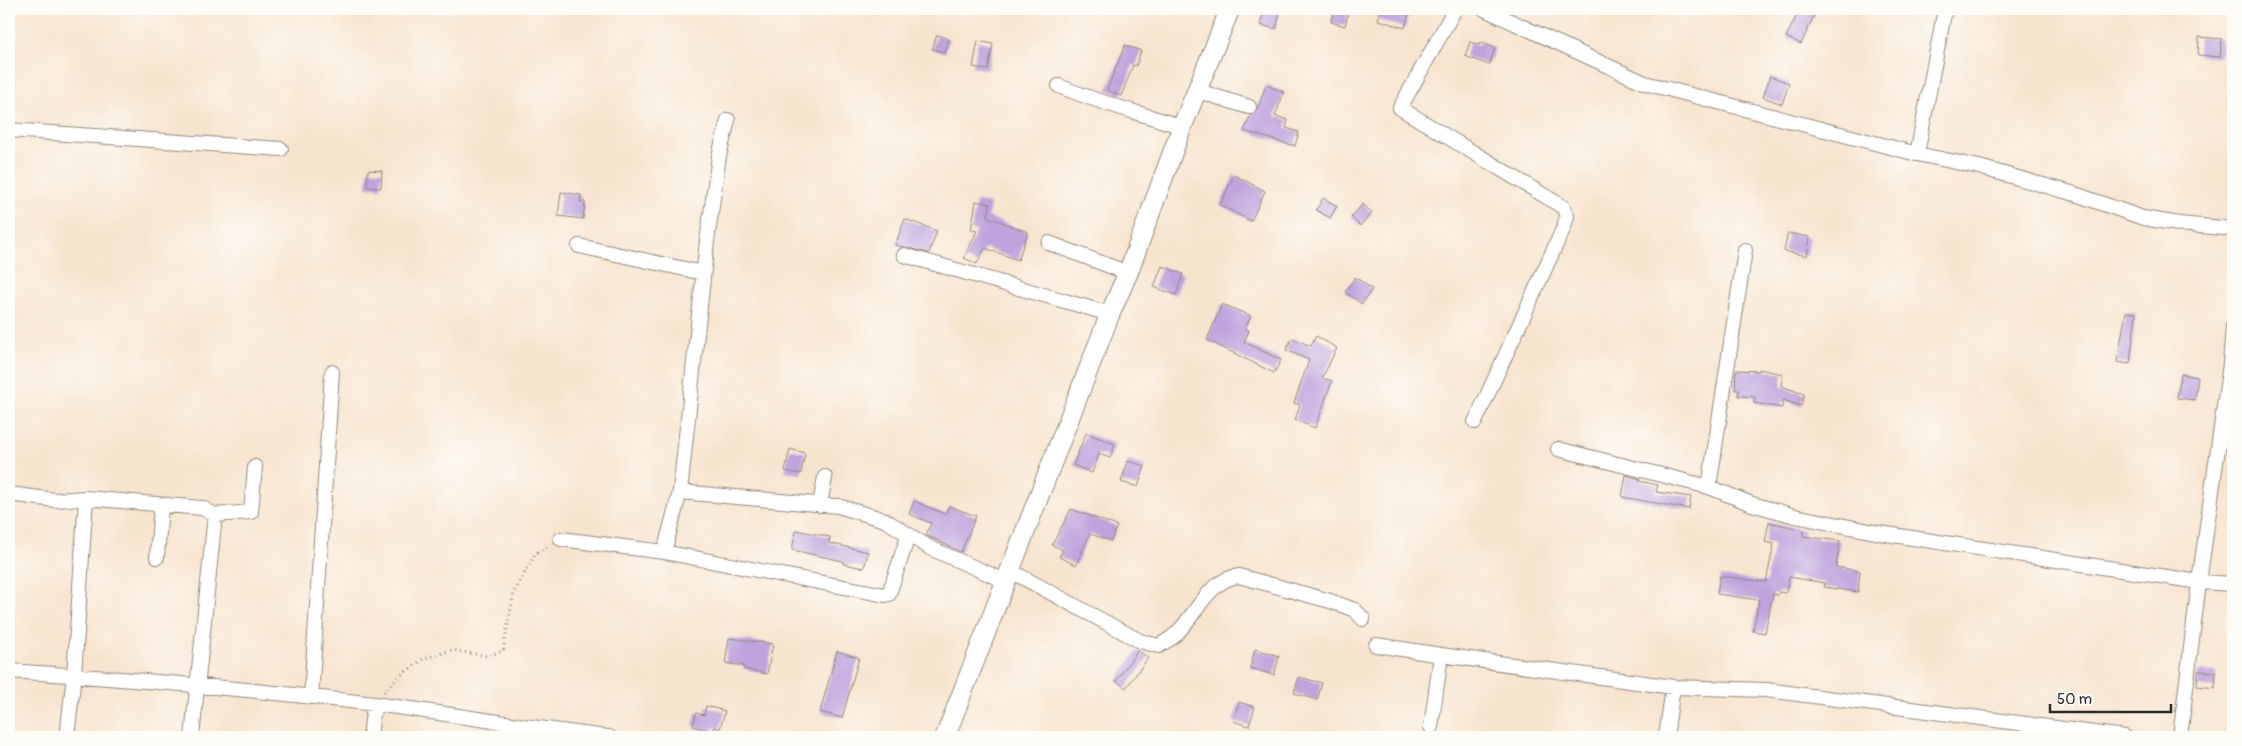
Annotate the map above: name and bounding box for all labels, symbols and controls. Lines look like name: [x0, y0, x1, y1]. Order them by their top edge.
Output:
scale bar: [2050, 681, 2171, 713]
text: 50 m: [2057, 690, 2092, 709]

